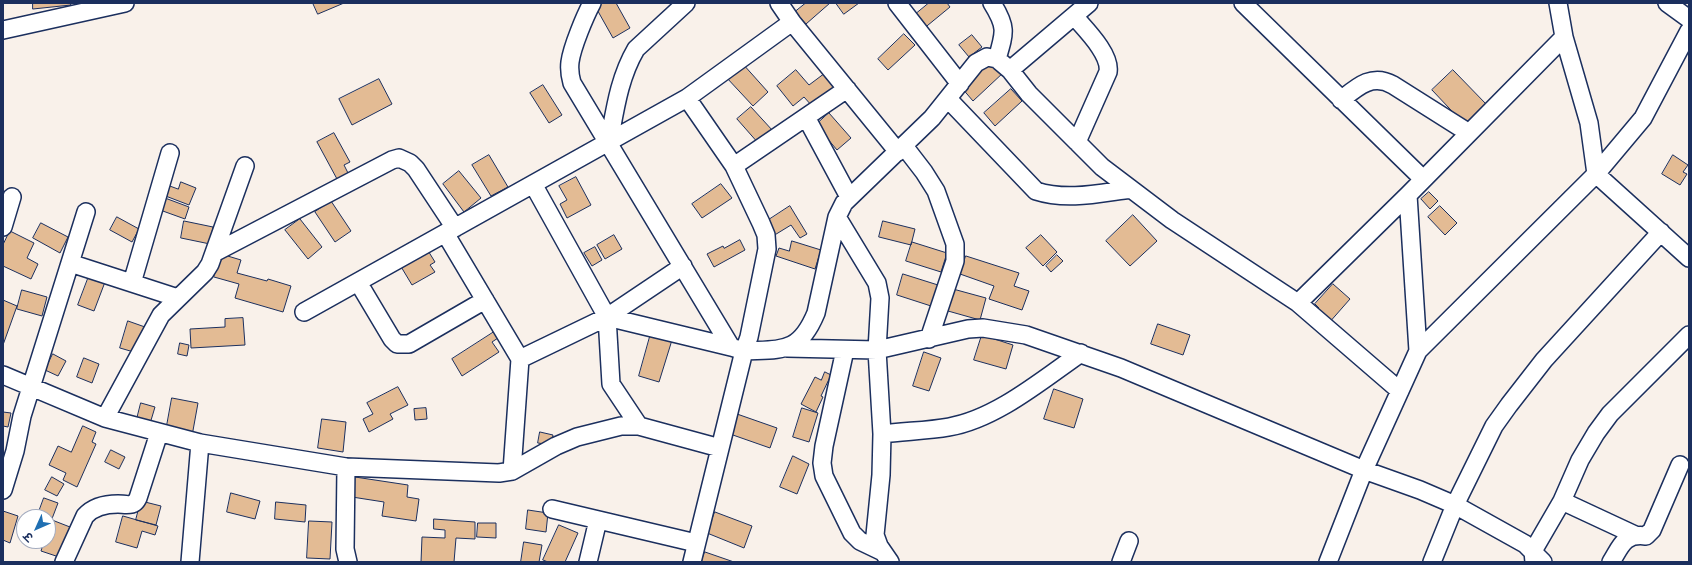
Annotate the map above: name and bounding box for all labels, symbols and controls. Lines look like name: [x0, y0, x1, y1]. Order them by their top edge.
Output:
north arrow: [16, 509, 56, 549]
text: उ: [21, 529, 36, 544]

